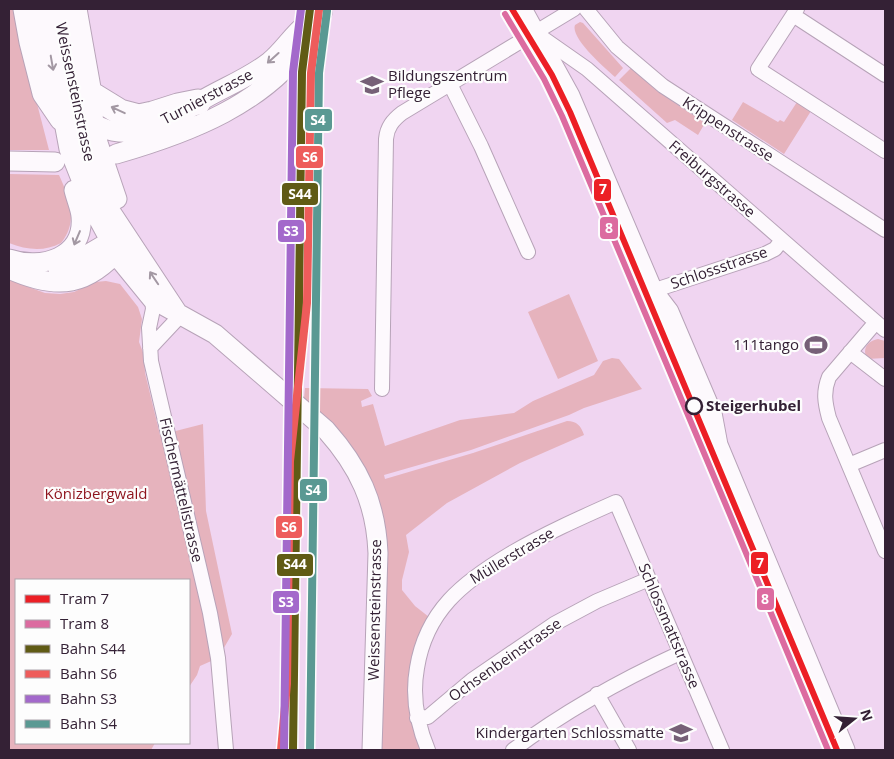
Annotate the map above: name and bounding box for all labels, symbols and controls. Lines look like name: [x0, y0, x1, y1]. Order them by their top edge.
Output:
street label: Weissensteinstrasse: [51, 20, 100, 163]
one-way arrow: [267, 52, 280, 64]
one-way arrow: [47, 55, 57, 71]
street label: Turnierstrasse: [157, 64, 256, 129]
place label: Bildungszentrum Pflege: [388, 65, 507, 102]
school or university icon: Bildungszentrum Pflege: [359, 72, 385, 98]
street label: Krippenstrasse: [679, 91, 778, 165]
one-way arrow: [111, 105, 126, 114]
line badge: S4: [304, 108, 333, 132]
text: S4: [310, 110, 326, 129]
street label: Freiburgstrasse: [665, 135, 760, 221]
line badge: S6: [295, 145, 324, 169]
text: S6: [302, 147, 318, 166]
line badge: 7: [593, 178, 612, 202]
text: 7: [599, 179, 607, 198]
line badge: S44: [281, 182, 319, 206]
text: S44: [288, 184, 312, 203]
line badge: 8: [599, 216, 619, 240]
text: 8: [605, 218, 613, 237]
line badge: S3: [277, 219, 305, 243]
text: S3: [283, 221, 299, 240]
one-way arrow: [71, 230, 81, 245]
street label: Schlossstrasse: [667, 241, 770, 293]
one-way arrow: [149, 271, 159, 285]
sports icon: 111tango: [803, 332, 829, 358]
place label: 111tango: [733, 334, 799, 354]
place label: Steigerhubel: [706, 395, 801, 415]
marker: Steigerhubel: [685, 397, 703, 415]
street label: Fischermättelistrasse: [156, 415, 208, 564]
line badge: S4: [299, 478, 328, 502]
text: S4: [305, 480, 321, 499]
park label: Könizbergwald: [44, 483, 148, 503]
line badge: S6: [275, 515, 303, 539]
text: S6: [281, 517, 297, 536]
street label: Müllerstrasse: [466, 522, 557, 588]
street label: Weissensteinstrasse: [363, 539, 385, 681]
line badge: 7: [750, 551, 769, 575]
line badge: S44: [276, 553, 314, 577]
text: 7: [756, 553, 764, 572]
text: S44: [283, 554, 307, 573]
street label: Schlossmattstrasse: [634, 560, 705, 691]
legend: [15, 579, 190, 744]
line badge: 8: [756, 587, 775, 611]
text: Tram 7: [60, 588, 109, 608]
text: 8: [761, 589, 769, 608]
line badge: S3: [272, 590, 300, 614]
text: S3: [278, 592, 294, 611]
text: Tram 8: [60, 613, 109, 633]
street label: Ochsenbeinstrasse: [444, 613, 565, 706]
text: Bahn S44: [60, 638, 126, 658]
text: Bahn S6: [60, 663, 117, 683]
text: Bahn S3: [60, 688, 117, 708]
north arrow: [829, 694, 879, 744]
text: N: [856, 707, 878, 723]
text: Bahn S4: [60, 713, 118, 733]
school or university icon: Kindergarten Schlossmatte: [668, 720, 694, 746]
place label: Kindergarten Schlossmatte: [476, 722, 664, 742]

